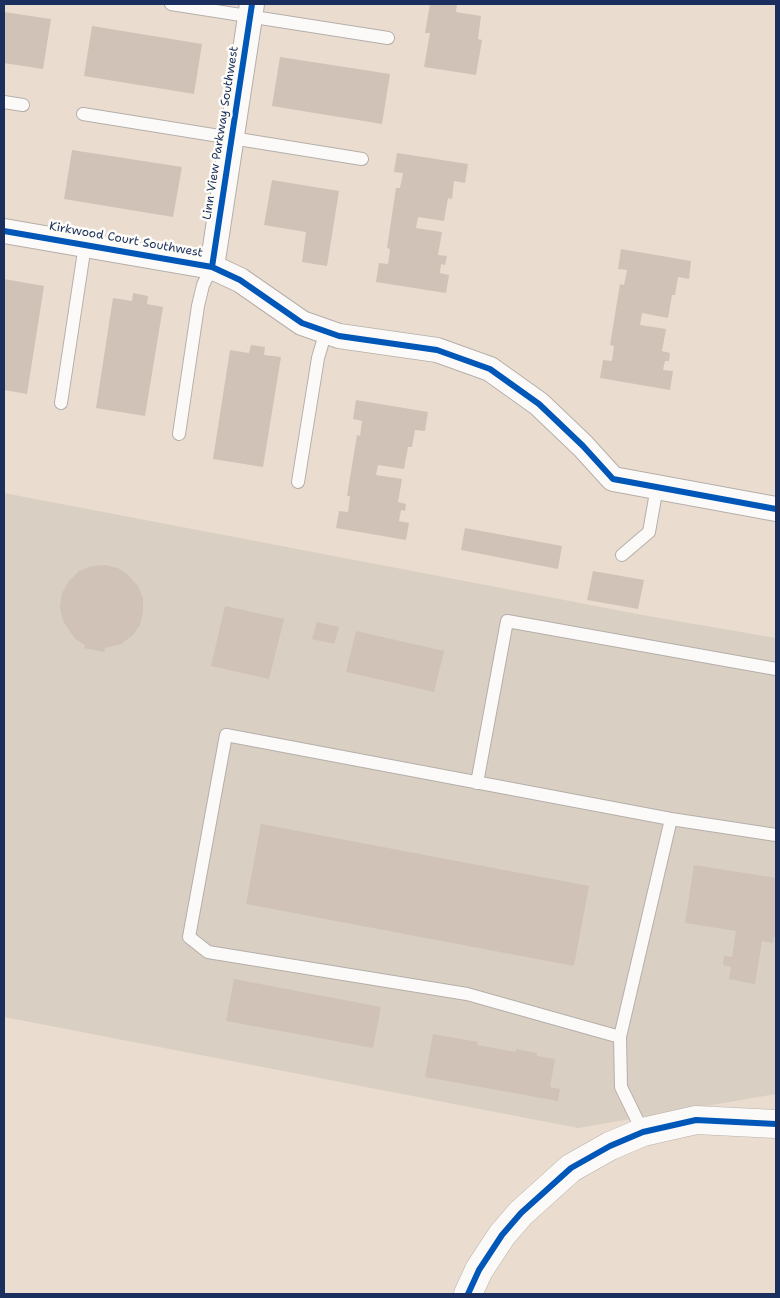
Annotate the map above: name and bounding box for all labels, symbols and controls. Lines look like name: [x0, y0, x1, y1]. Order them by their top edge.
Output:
street label: Linn View Parkway Southwest: [200, 45, 242, 221]
street label: Kirkwood Court Southwest: [48, 219, 204, 261]

